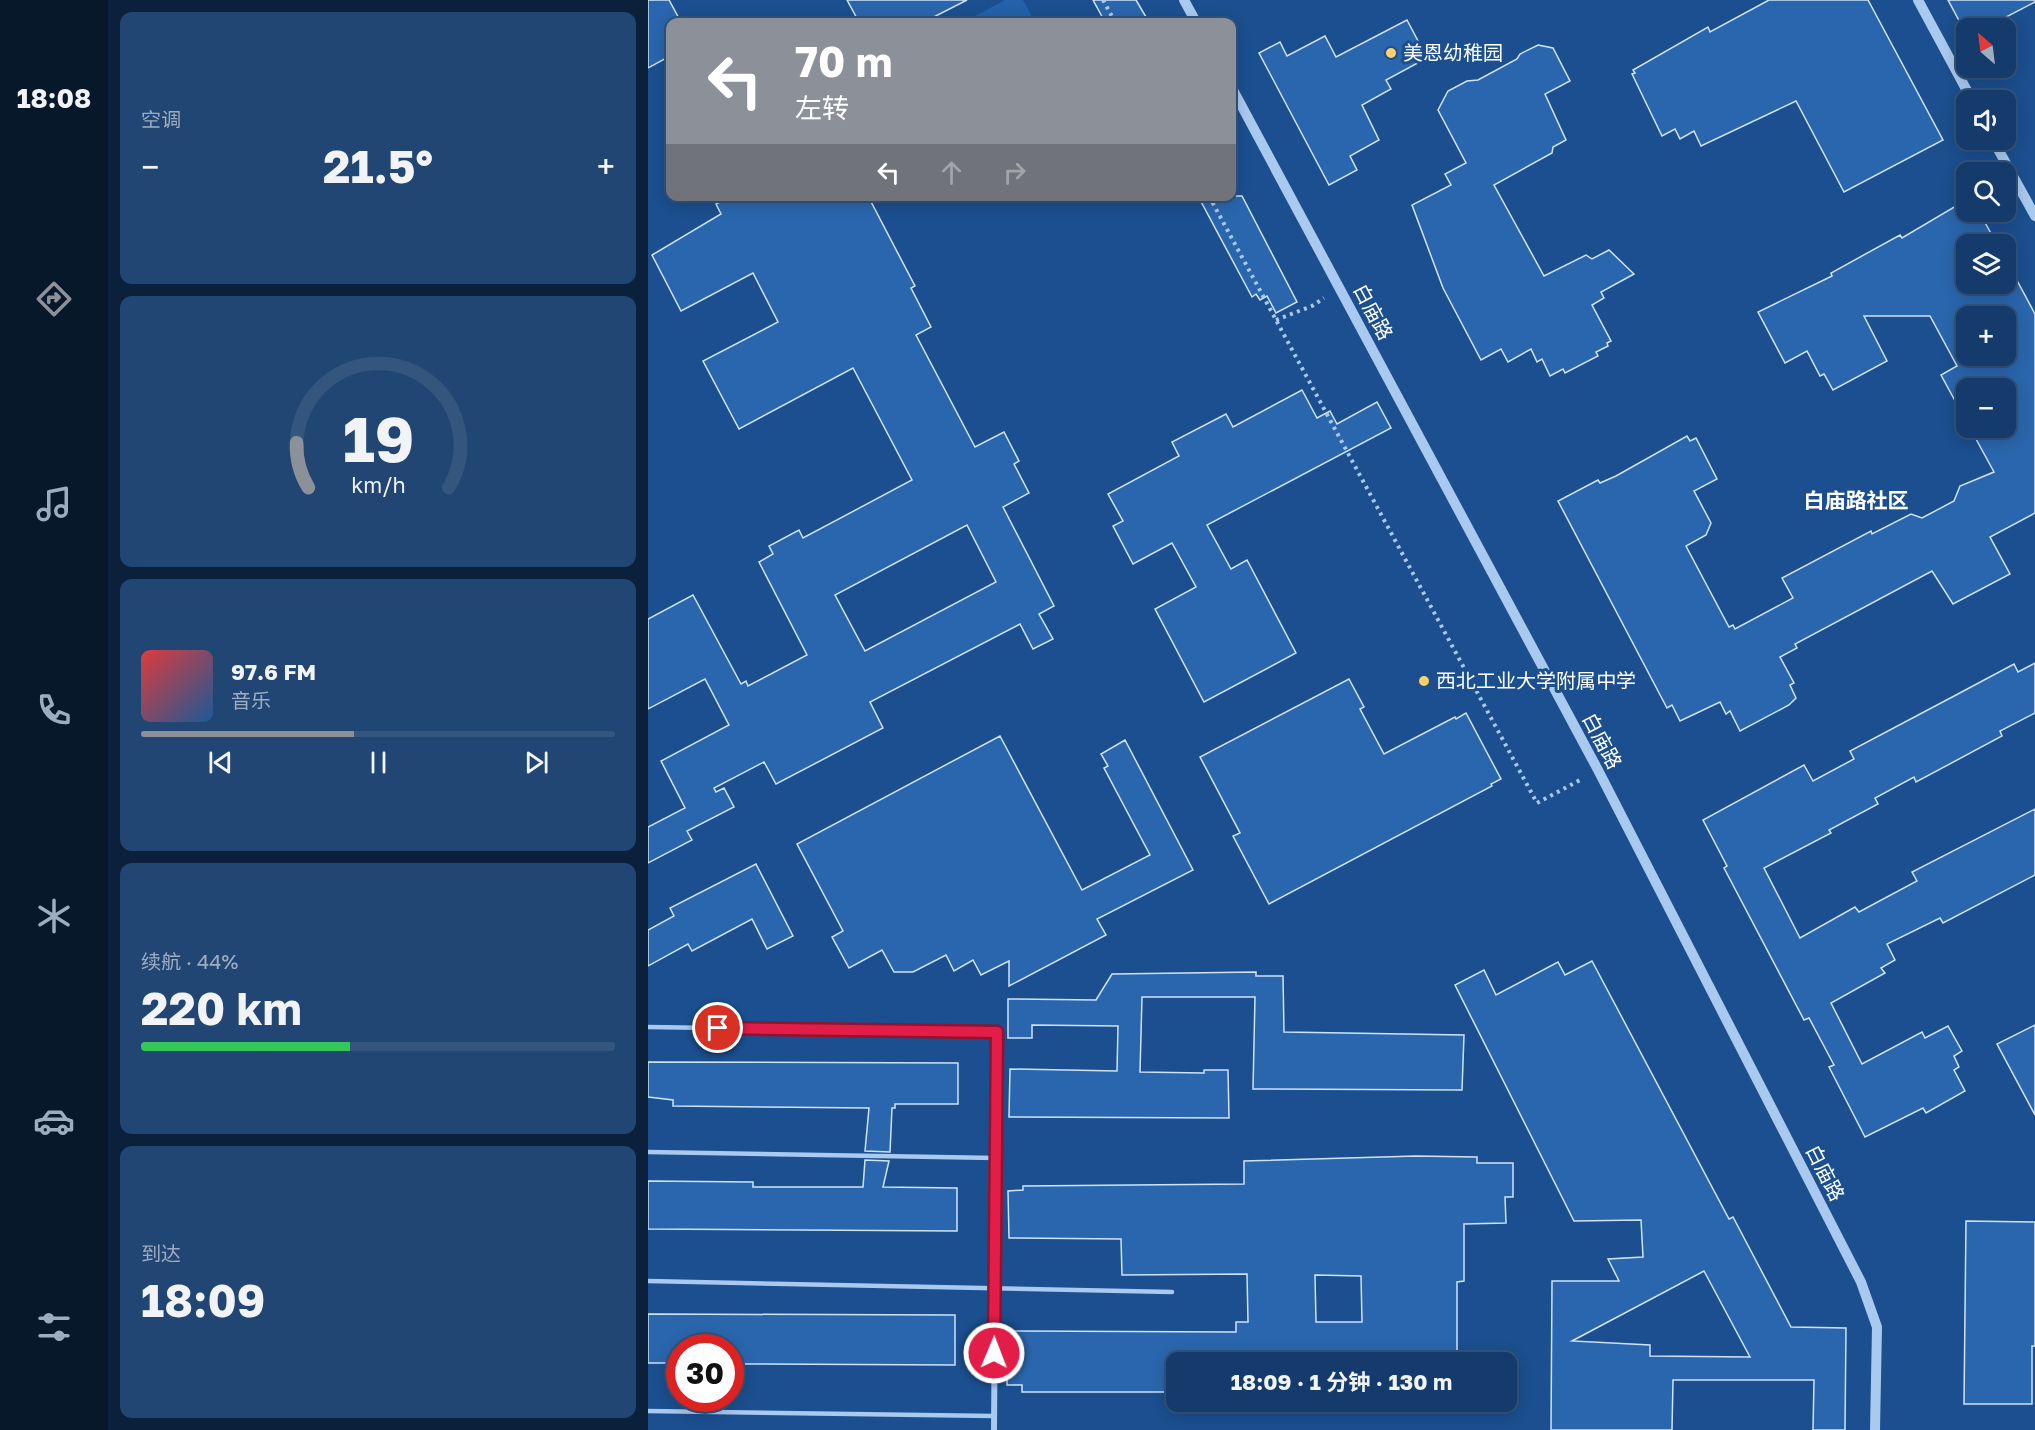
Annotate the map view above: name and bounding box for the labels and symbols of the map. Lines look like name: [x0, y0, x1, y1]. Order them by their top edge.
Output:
north arrow: [1956, 18, 2016, 78]
place label: 美恩幼稚园: [1403, 40, 1503, 64]
marker: 美恩幼稚园: [1384, 46, 1398, 60]
street label: 白庙路: [1349, 279, 1399, 344]
district label: 白庙路社区: [1804, 487, 1909, 513]
place label: 西北工业大学附属中学: [1436, 668, 1636, 692]
marker: 西北工业大学附属中学: [1417, 674, 1431, 688]
street label: 白庙路: [1578, 708, 1628, 773]
pin: [692, 1002, 743, 1053]
street label: 白庙路: [1802, 1140, 1850, 1205]
position arrow: [962, 1321, 1026, 1385]
speed limit sign: 30: [666, 1334, 744, 1412]

